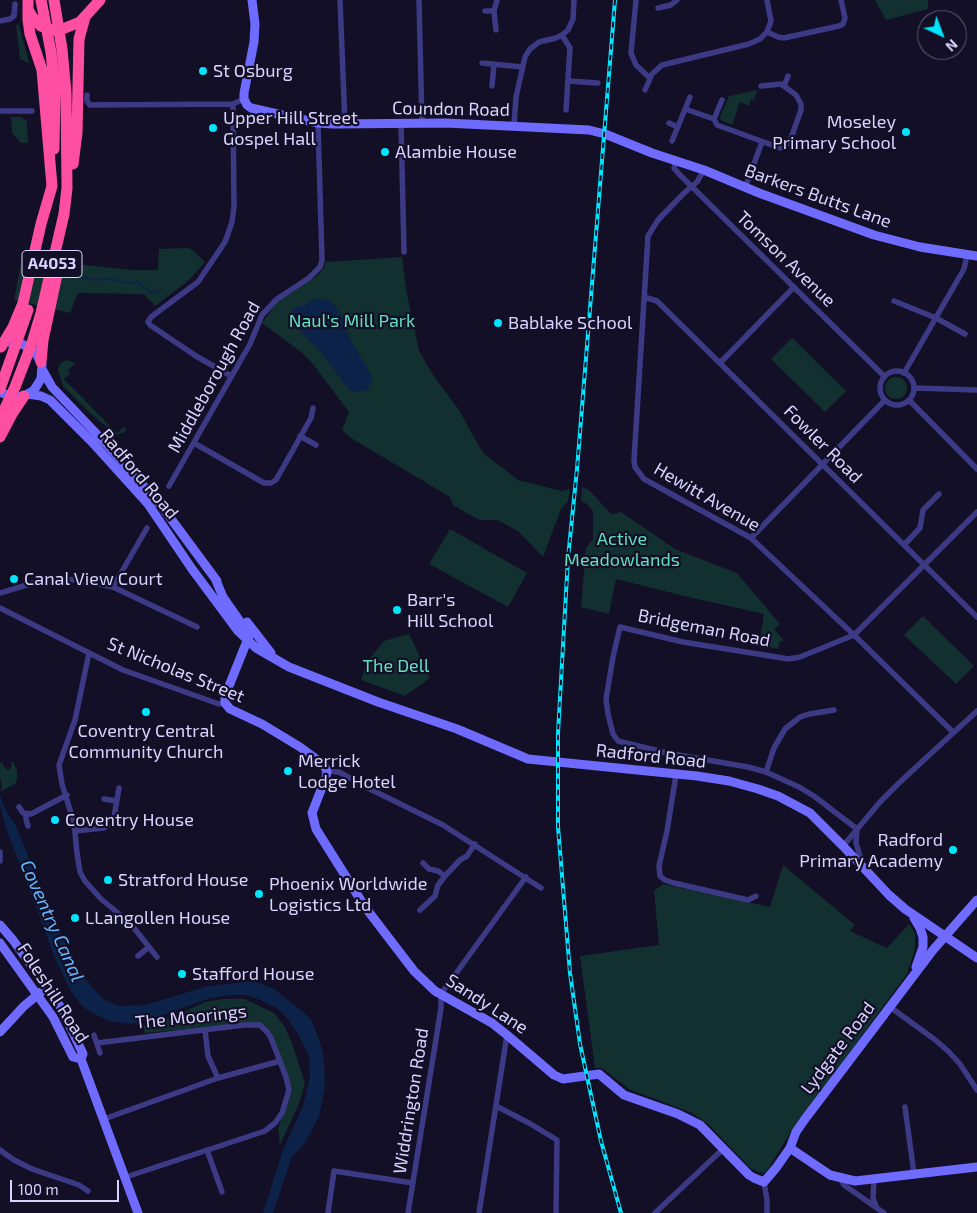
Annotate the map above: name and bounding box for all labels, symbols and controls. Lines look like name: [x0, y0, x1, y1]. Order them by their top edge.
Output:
north arrow: [917, 10, 967, 60]
text: N: [942, 36, 961, 55]
place label: St Osburg: [213, 60, 293, 82]
marker: St Osburg: [197, 65, 209, 77]
street label: Coundon Road: [392, 97, 510, 121]
place label: Upper Hill Street Gospel Hall: [223, 107, 358, 150]
place label: Moseley Primary School: [772, 111, 896, 154]
marker: Upper Hill Street Gospel Hall: [207, 122, 219, 134]
marker: Moseley Primary School: [900, 126, 912, 138]
place label: Alambie House: [395, 141, 517, 163]
marker: Alambie House: [379, 146, 391, 158]
street label: Barkers Butts Lane: [742, 159, 894, 233]
street label: Tomson Avenue: [732, 207, 840, 311]
road number: A4053: [22, 250, 82, 278]
street label: Middleborough Road: [163, 298, 265, 456]
park label: Naul's Mill Park: [289, 310, 415, 332]
place label: Bablake School: [508, 312, 632, 334]
marker: Bablake School: [492, 317, 504, 329]
street label: Fowler Road: [779, 400, 867, 488]
street label: Radford Road: [95, 425, 183, 523]
street label: Hewitt Avenue: [650, 458, 764, 536]
park label: Active Meadowlands: [564, 528, 680, 570]
place label: Canal View Court: [24, 568, 163, 590]
marker: Canal View Court: [8, 573, 20, 585]
place label: Barr's Hill School: [407, 589, 493, 632]
marker: Barr's Hill School: [391, 604, 403, 616]
street label: Bridgeman Road: [636, 605, 772, 651]
street label: St Nicholas Street: [104, 633, 248, 707]
park label: The Dell: [363, 655, 429, 677]
marker: Coventry Central Community Church: [140, 706, 152, 718]
place label: Coventry Central Community Church: [69, 720, 223, 762]
street label: Radford Road: [595, 739, 707, 773]
place label: Merrick Lodge Hotel: [298, 750, 396, 792]
marker: Merrick Lodge Hotel: [282, 765, 294, 777]
place label: Coventry House: [65, 809, 194, 831]
marker: Coventry House: [49, 814, 61, 826]
place label: Radford Primary Academy: [799, 829, 943, 872]
marker: Radford Primary Academy: [947, 844, 959, 856]
water label: Coventry Canal: [15, 857, 89, 985]
place label: Stratford House: [118, 869, 248, 891]
place label: Phoenix Worldwide Logistics Ltd: [269, 873, 428, 916]
marker: Stratford House: [102, 874, 114, 886]
marker: Phoenix Worldwide Logistics Ltd: [253, 888, 265, 900]
place label: LLangollen House: [85, 907, 230, 929]
marker: LLangollen House: [69, 912, 81, 924]
street label: Foleshill Road: [13, 939, 93, 1047]
place label: Stafford House: [192, 963, 314, 985]
marker: Stafford House: [176, 968, 188, 980]
street label: Sandy Lane: [442, 969, 532, 1039]
street label: Lydgate Road: [796, 998, 880, 1098]
street label: The Moorings: [134, 1000, 248, 1034]
street label: Widdrington Road: [389, 1027, 433, 1175]
scale bar: [12, 1170, 121, 1202]
text: 100 m: [18, 1180, 59, 1198]

